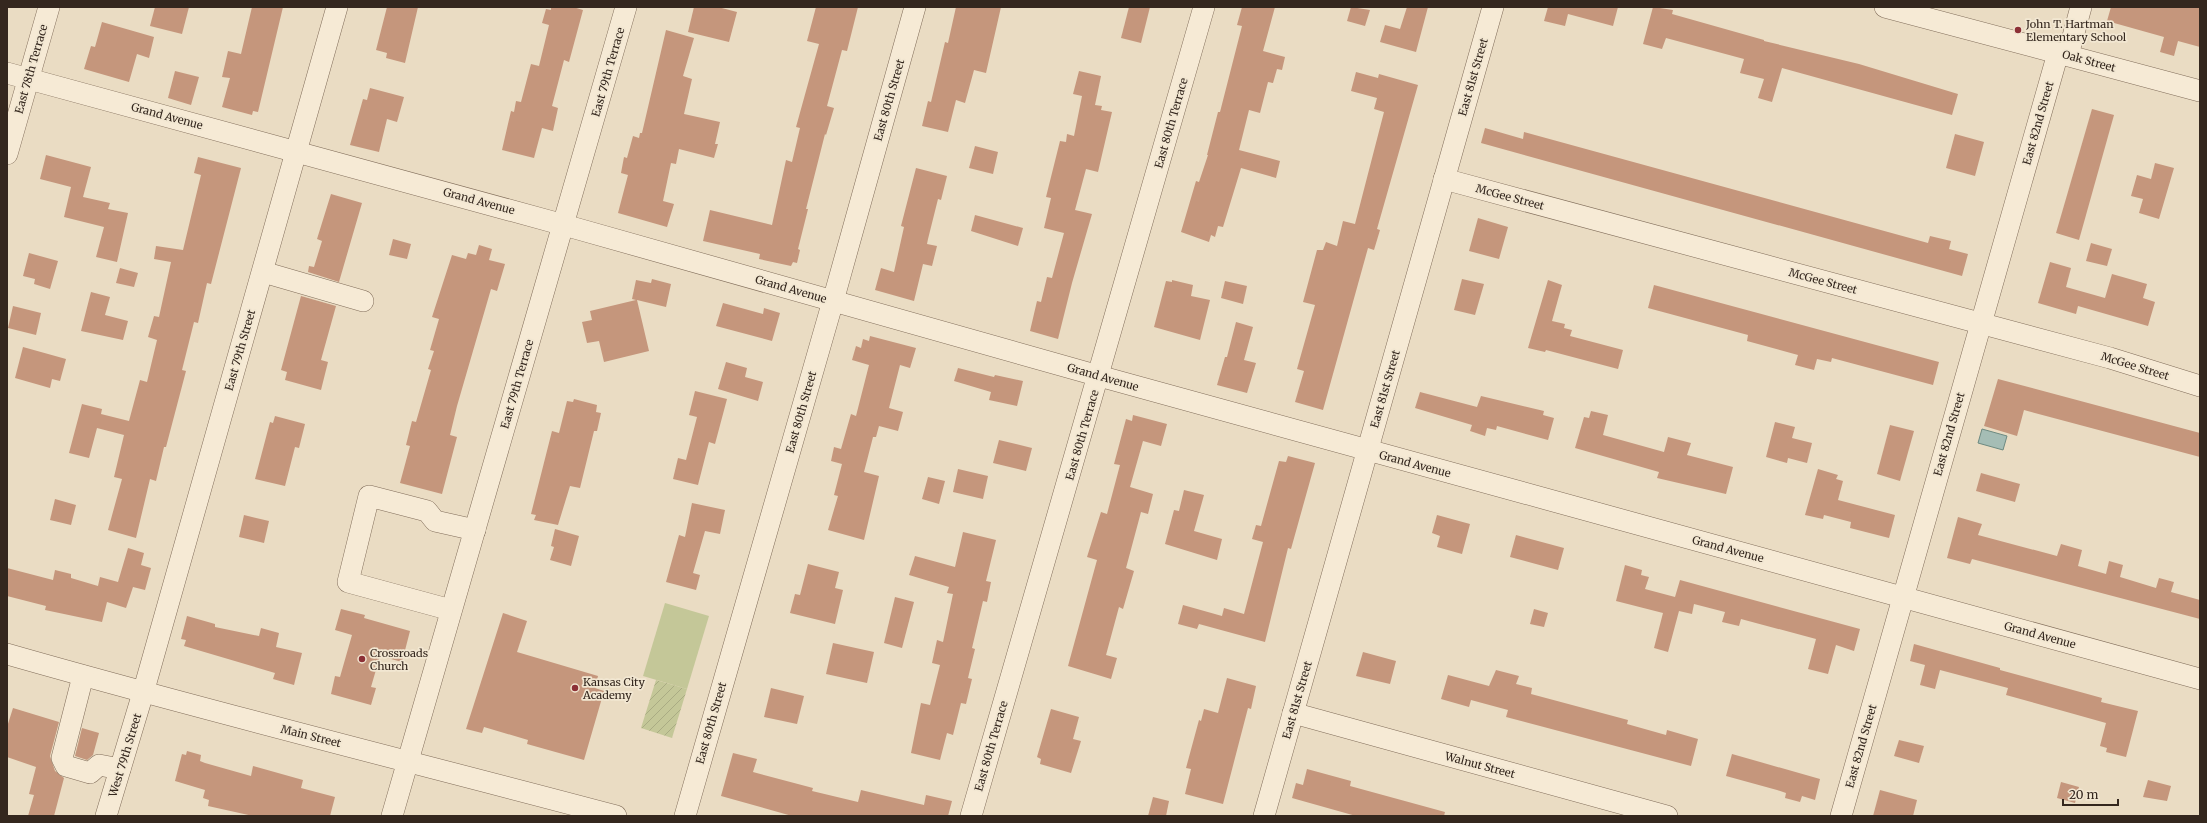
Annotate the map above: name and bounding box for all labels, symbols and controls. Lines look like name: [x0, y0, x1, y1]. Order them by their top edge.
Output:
place label: John T. Hartman Elementary School: [2025, 17, 2127, 44]
street label: East 78th Terrace: [12, 23, 51, 115]
street label: East 79th Terrace: [589, 25, 628, 118]
marker: John T. Hartman Elementary School: [2013, 25, 2023, 35]
street label: East 81st Street: [1455, 36, 1491, 118]
street label: Oak Street: [2061, 47, 2118, 75]
street label: East 80th Street: [871, 57, 908, 143]
street label: East 80th Terrace: [1151, 76, 1191, 170]
street label: East 82nd Street: [2019, 79, 2057, 166]
street label: Grand Avenue: [130, 100, 205, 132]
street label: McGee Street: [1474, 181, 1546, 213]
street label: Grand Avenue: [442, 185, 517, 217]
street label: McGee Street: [1787, 265, 1859, 297]
street label: Grand Avenue: [754, 272, 829, 306]
street label: East 79th Street: [222, 307, 258, 392]
street label: East 79th Terrace: [498, 337, 537, 430]
street label: East 81st Street: [1367, 348, 1403, 430]
street label: McGee Street: [2099, 349, 2171, 383]
street label: Grand Avenue: [1066, 360, 1141, 394]
street label: East 80th Street: [783, 369, 820, 455]
street label: East 80th Terrace: [1062, 388, 1102, 482]
street label: East 82nd Street: [1930, 390, 1968, 477]
street label: Grand Avenue: [1378, 448, 1453, 480]
street label: Grand Avenue: [1691, 533, 1766, 565]
street label: Grand Avenue: [2003, 619, 2078, 651]
place label: Crossroads Church: [370, 646, 428, 673]
marker: Crossroads Church: [357, 654, 367, 664]
street label: East 81st Street: [1279, 659, 1315, 741]
place label: Kansas City Academy: [582, 675, 645, 702]
street label: East 80th Street: [693, 680, 730, 766]
marker: Kansas City Academy: [570, 683, 580, 693]
street label: East 80th Terrace: [971, 699, 1011, 793]
street label: East 82nd Street: [1842, 702, 1880, 789]
street label: West 79th Street: [105, 711, 145, 800]
street label: Main Street: [279, 722, 343, 750]
street label: Walnut Street: [1442, 749, 1517, 781]
scale bar: [2063, 781, 2118, 807]
text: 20 m: [2069, 787, 2098, 802]

